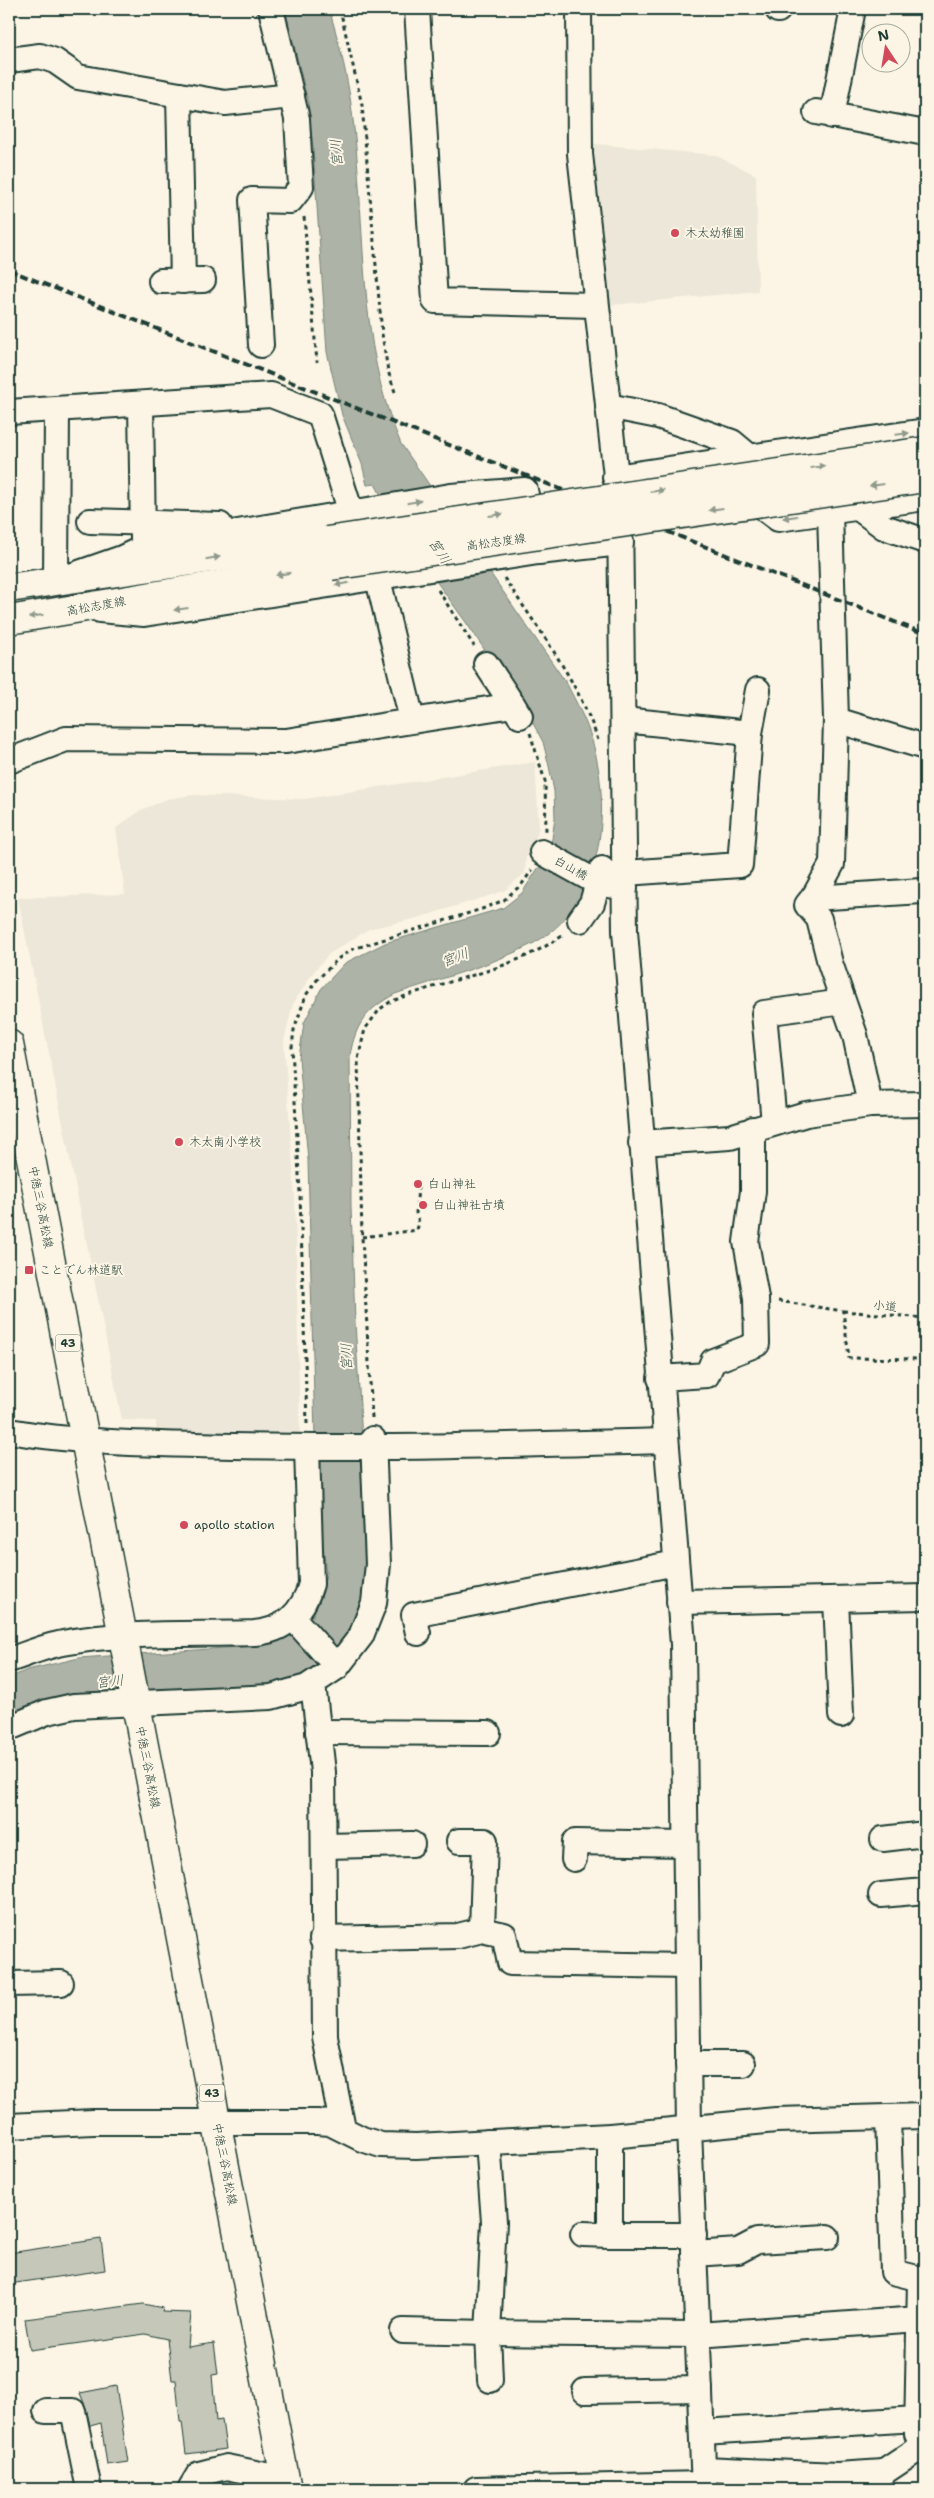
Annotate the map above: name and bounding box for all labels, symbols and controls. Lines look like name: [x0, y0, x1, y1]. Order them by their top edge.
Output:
north arrow: [862, 22, 912, 72]
text: N: [876, 25, 891, 45]
water label: 宮川: [326, 138, 346, 168]
place label: 木太幼稚園: [685, 225, 745, 241]
marker: 木太幼稚園: [669, 227, 681, 239]
one-way arrow: [895, 430, 911, 438]
one-way arrow: [810, 463, 826, 471]
one-way arrow: [869, 481, 885, 489]
one-way arrow: [649, 487, 665, 495]
one-way arrow: [406, 498, 422, 506]
one-way arrow: [708, 505, 724, 513]
one-way arrow: [489, 511, 505, 519]
one-way arrow: [782, 513, 798, 521]
street label: 高松志度線: [465, 530, 527, 554]
water label: 宮川: [425, 534, 455, 568]
one-way arrow: [205, 554, 221, 562]
one-way arrow: [274, 571, 290, 579]
one-way arrow: [333, 581, 349, 589]
street label: 高松志度線: [65, 593, 127, 619]
one-way arrow: [173, 605, 189, 613]
one-way arrow: [28, 612, 44, 620]
street label: 白山橋: [551, 852, 591, 884]
water label: 宮川: [439, 944, 471, 970]
place label: 木太南小学校: [189, 1134, 261, 1150]
marker: 木太南小学校: [173, 1136, 185, 1148]
street label: 中徳三谷高松線: [25, 1164, 57, 1250]
place label: 白山神社: [428, 1176, 476, 1192]
marker: 白山神社: [412, 1178, 424, 1190]
place label: 白山神社古墳: [433, 1197, 505, 1213]
marker: 白山神社古墳: [417, 1199, 429, 1211]
place label: ことでん林道駅: [39, 1262, 123, 1278]
marker: ことでん林道駅: [23, 1264, 35, 1276]
street label: 小道: [872, 1297, 898, 1315]
road number: 43: [56, 1335, 80, 1352]
water label: 宮川: [337, 1343, 355, 1371]
place label: apollo station: [194, 1517, 275, 1533]
marker: apollo station: [178, 1519, 190, 1531]
water label: 宮川: [95, 1671, 125, 1691]
street label: 中徳三谷高松線: [132, 1724, 164, 1810]
road number: 43: [200, 2084, 224, 2102]
street label: 中徳三谷高松線: [209, 2121, 241, 2207]

